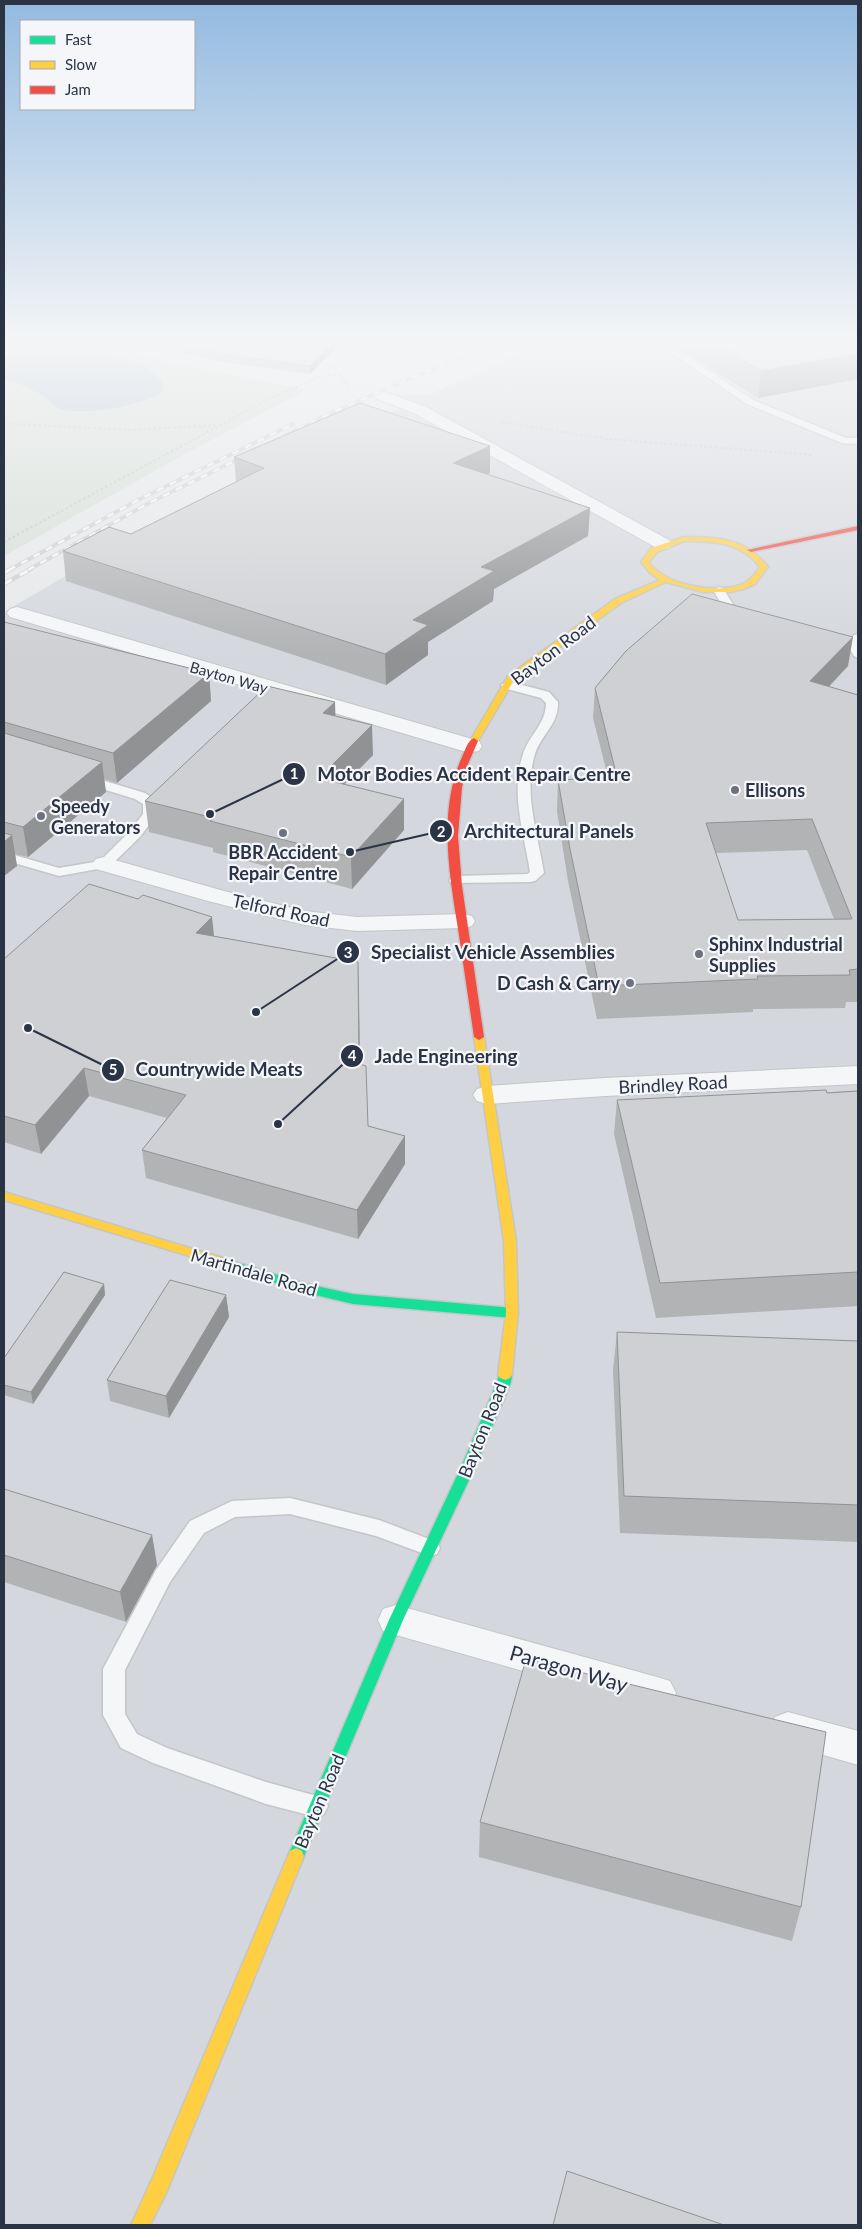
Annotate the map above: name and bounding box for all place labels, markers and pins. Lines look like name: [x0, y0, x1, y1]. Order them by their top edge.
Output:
callout: Motor Bodies Accident Repair Centre: [281, 757, 641, 791]
place label: Ellisons: [745, 779, 805, 801]
marker: Ellisons: [729, 784, 741, 796]
place label: Speedy Generators: [51, 795, 141, 838]
marker: Speedy Generators: [35, 810, 47, 822]
callout: Architectural Panels: [429, 814, 643, 848]
marker: BBR Accident Repair Centre: [277, 827, 289, 839]
place label: BBR Accident Repair Centre: [228, 841, 338, 884]
place label: Sphinx Industrial Supplies: [709, 933, 843, 976]
callout: Specialist Vehicle Assemblies: [336, 935, 626, 969]
marker: Sphinx Industrial Supplies: [693, 948, 705, 960]
place label: D Cash & Carry: [497, 972, 621, 994]
marker: D Cash & Carry: [624, 977, 636, 989]
callout: Jade Engineering: [340, 1039, 528, 1073]
callout: Countrywide Meats: [100, 1053, 312, 1087]

